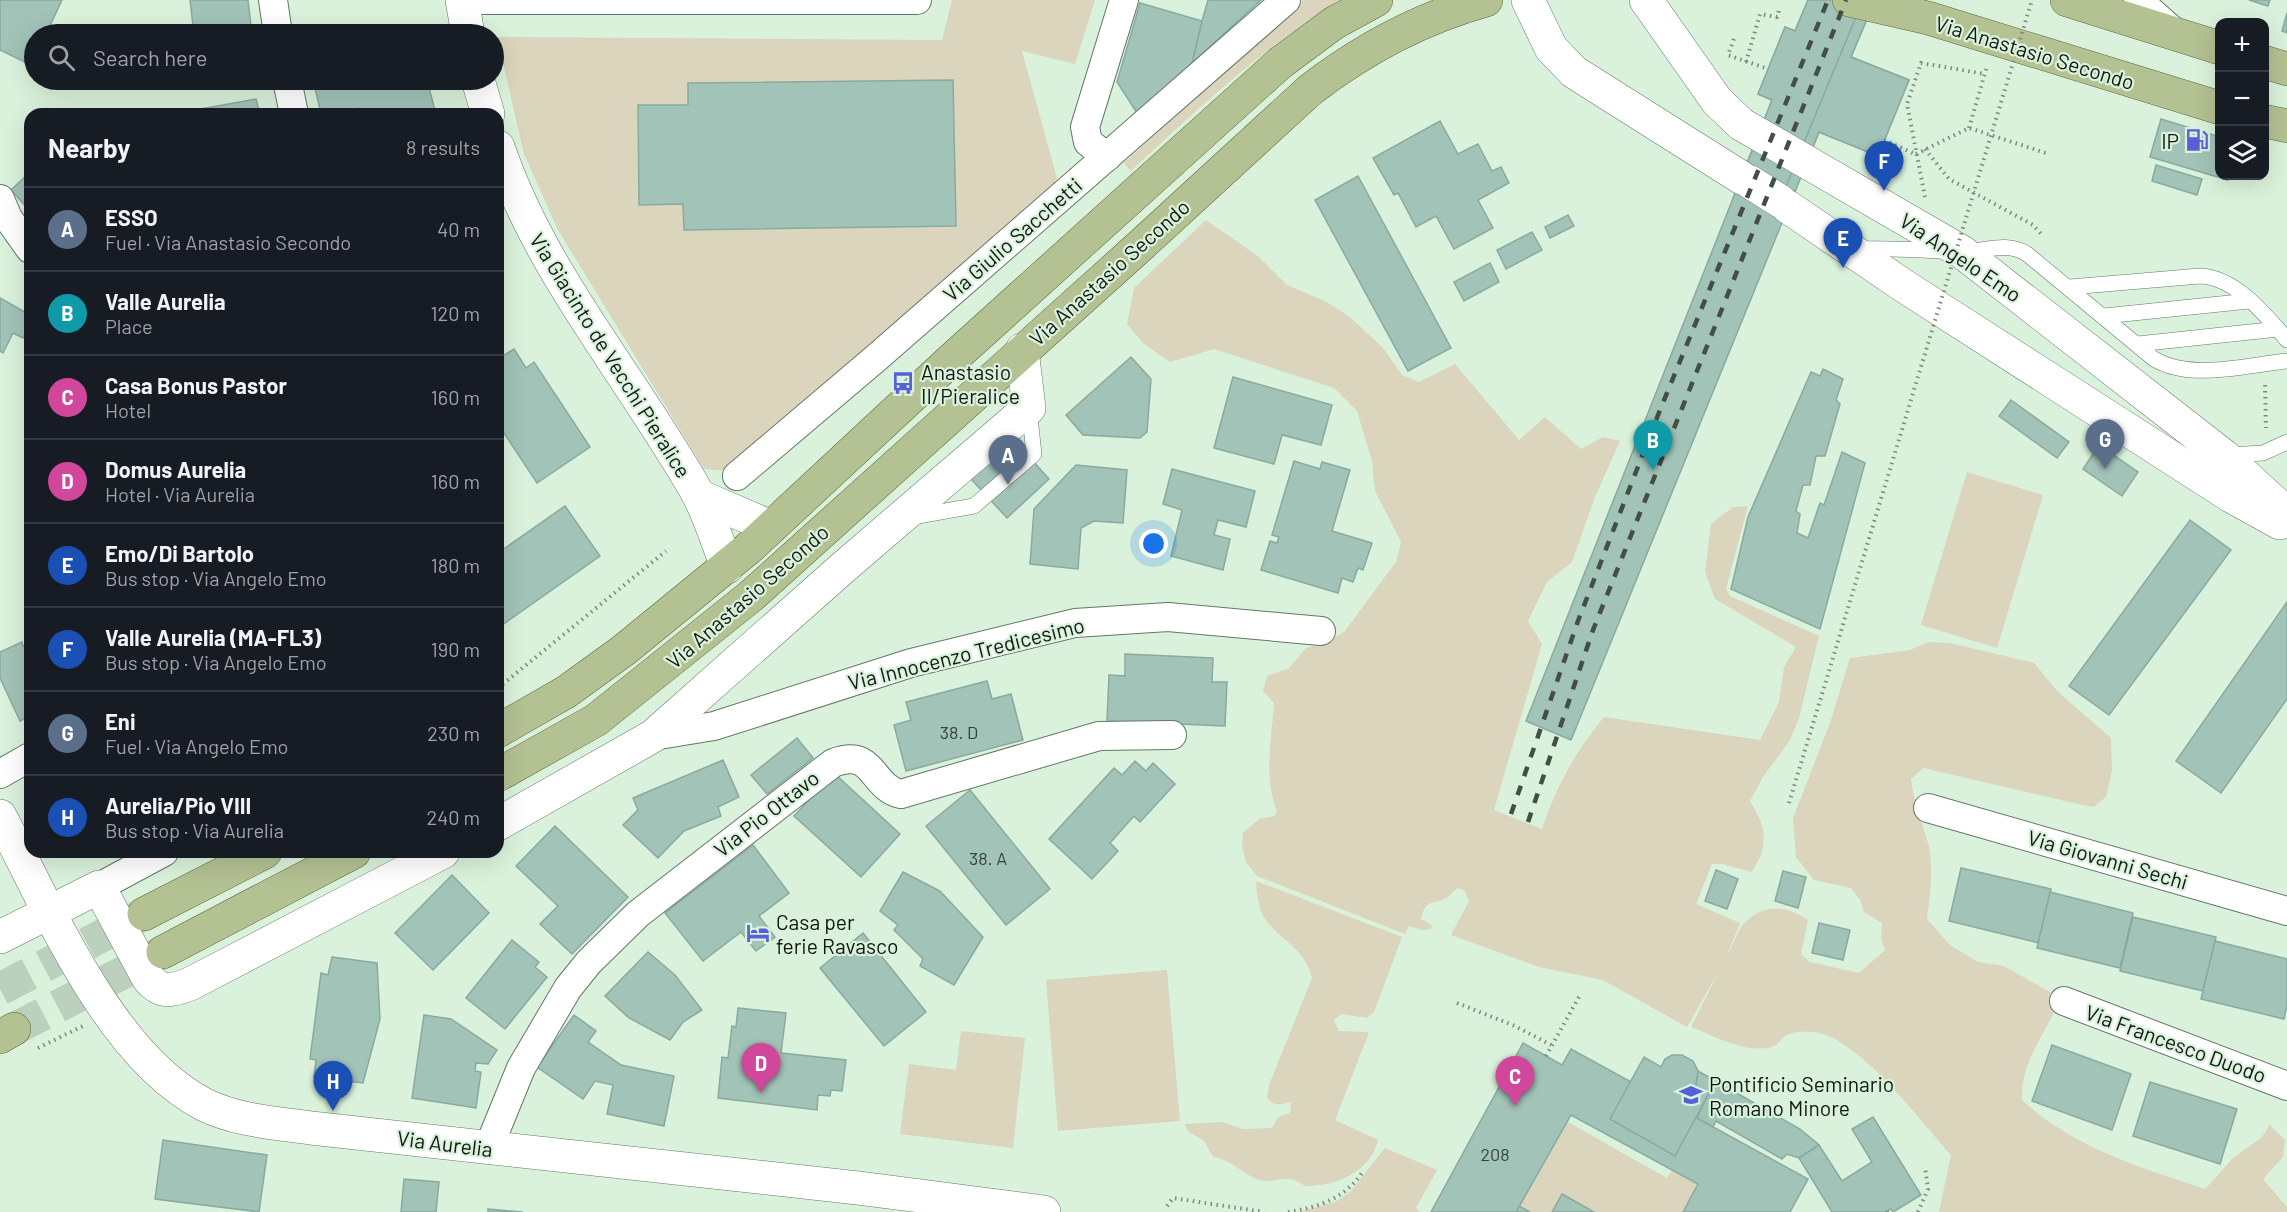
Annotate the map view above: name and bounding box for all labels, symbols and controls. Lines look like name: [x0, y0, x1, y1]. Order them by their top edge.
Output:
street label: Via Anastasio Secondo: [1932, 10, 2138, 94]
map controls: [2215, 18, 2269, 180]
button: +: [2215, 18, 2269, 72]
search box: [24, 24, 504, 90]
icon: search: [45, 41, 78, 74]
text: Search here: [93, 44, 207, 70]
button: −: [2215, 72, 2269, 126]
button: layers: [2215, 126, 2269, 180]
fuel station icon: IP: [2184, 127, 2210, 153]
place label: IP: [2161, 128, 2179, 153]
text: Nearby: [48, 132, 130, 163]
text: 8 results: [406, 135, 480, 159]
pin: F: [1864, 142, 1904, 191]
street label: Via Giulio Sacchetti: [938, 172, 1086, 306]
street label: Via Anastasio Secondo: [1024, 194, 1194, 350]
text: ESSO: [105, 204, 158, 230]
street label: Via Angelo Emo: [1896, 207, 2026, 307]
text: A: [61, 217, 74, 241]
text: 40 m: [437, 217, 480, 241]
pin: E: [1824, 218, 1862, 268]
street label: Via Giacinto de Vecchi Pieralice: [525, 228, 697, 482]
text: Fuel · Via Anastasio Secondo: [105, 230, 351, 254]
text: Valle Aurelia: [105, 288, 226, 314]
text: B: [61, 301, 74, 325]
text: 120 m: [430, 301, 480, 325]
text: Place: [105, 314, 153, 338]
place label: Anastasio II/Pieralice: [921, 359, 1020, 408]
bus stop icon: Anastasio II/Pieralice: [890, 370, 916, 396]
text: Casa Bonus Pastor: [105, 372, 287, 398]
text: C: [61, 385, 74, 409]
text: 160 m: [431, 385, 480, 409]
text: Hotel: [105, 398, 151, 422]
pin: B: [1634, 420, 1672, 470]
pin: G: [2086, 420, 2124, 469]
pin: A: [988, 436, 1028, 485]
text: Domus Aurelia: [105, 456, 246, 482]
text: D: [61, 469, 74, 493]
text: 160 m: [431, 469, 480, 493]
text: Hotel · Via Aurelia: [105, 482, 255, 506]
street label: Via Anastasio Secondo: [661, 519, 833, 673]
your location: [1139, 529, 1168, 558]
text: Emo/Di Bartolo: [105, 540, 254, 566]
text: E: [62, 553, 73, 577]
text: 180 m: [431, 553, 480, 577]
text: Bus stop · Via Angelo Emo: [105, 566, 327, 590]
street label: Via Innocenzo Tredicesimo: [845, 612, 1087, 694]
text: Valle Aurelia (MA-FL3): [105, 624, 321, 650]
text: F: [62, 637, 73, 661]
text: 190 m: [431, 637, 480, 661]
text: Bus stop · Via Angelo Emo: [105, 650, 327, 674]
text: Eni: [105, 708, 136, 734]
text: G: [61, 721, 74, 745]
text: 230 m: [427, 721, 480, 745]
house number: 38. D: [940, 721, 978, 743]
text: Fuel · Via Angelo Emo: [105, 734, 289, 758]
street label: Via Pio Ottavo: [709, 764, 823, 862]
text: Aurelia/Pio VIII: [105, 792, 251, 818]
text: H: [61, 805, 74, 829]
text: 240 m: [426, 805, 480, 829]
text: Bus stop · Via Aurelia: [105, 818, 284, 842]
street label: Via Giovanni Sechi: [2025, 824, 2191, 894]
house number: 38. A: [969, 847, 1007, 869]
place label: Casa per ferie Ravasco: [776, 909, 898, 958]
hotel icon: Casa per ferie Ravasco: [745, 920, 771, 946]
street label: Via Francesco Duodo: [2082, 999, 2270, 1087]
pin: D: [742, 1044, 780, 1093]
pin: C: [1496, 1056, 1534, 1106]
pin: H: [314, 1062, 352, 1111]
place label: Pontificio Seminario Romano Minore: [1709, 1071, 1894, 1120]
school or university icon: Pontificio Seminario Romano Minore: [1678, 1082, 1704, 1108]
street label: Via Aurelia: [396, 1125, 494, 1161]
house number: 208: [1480, 1143, 1510, 1165]

